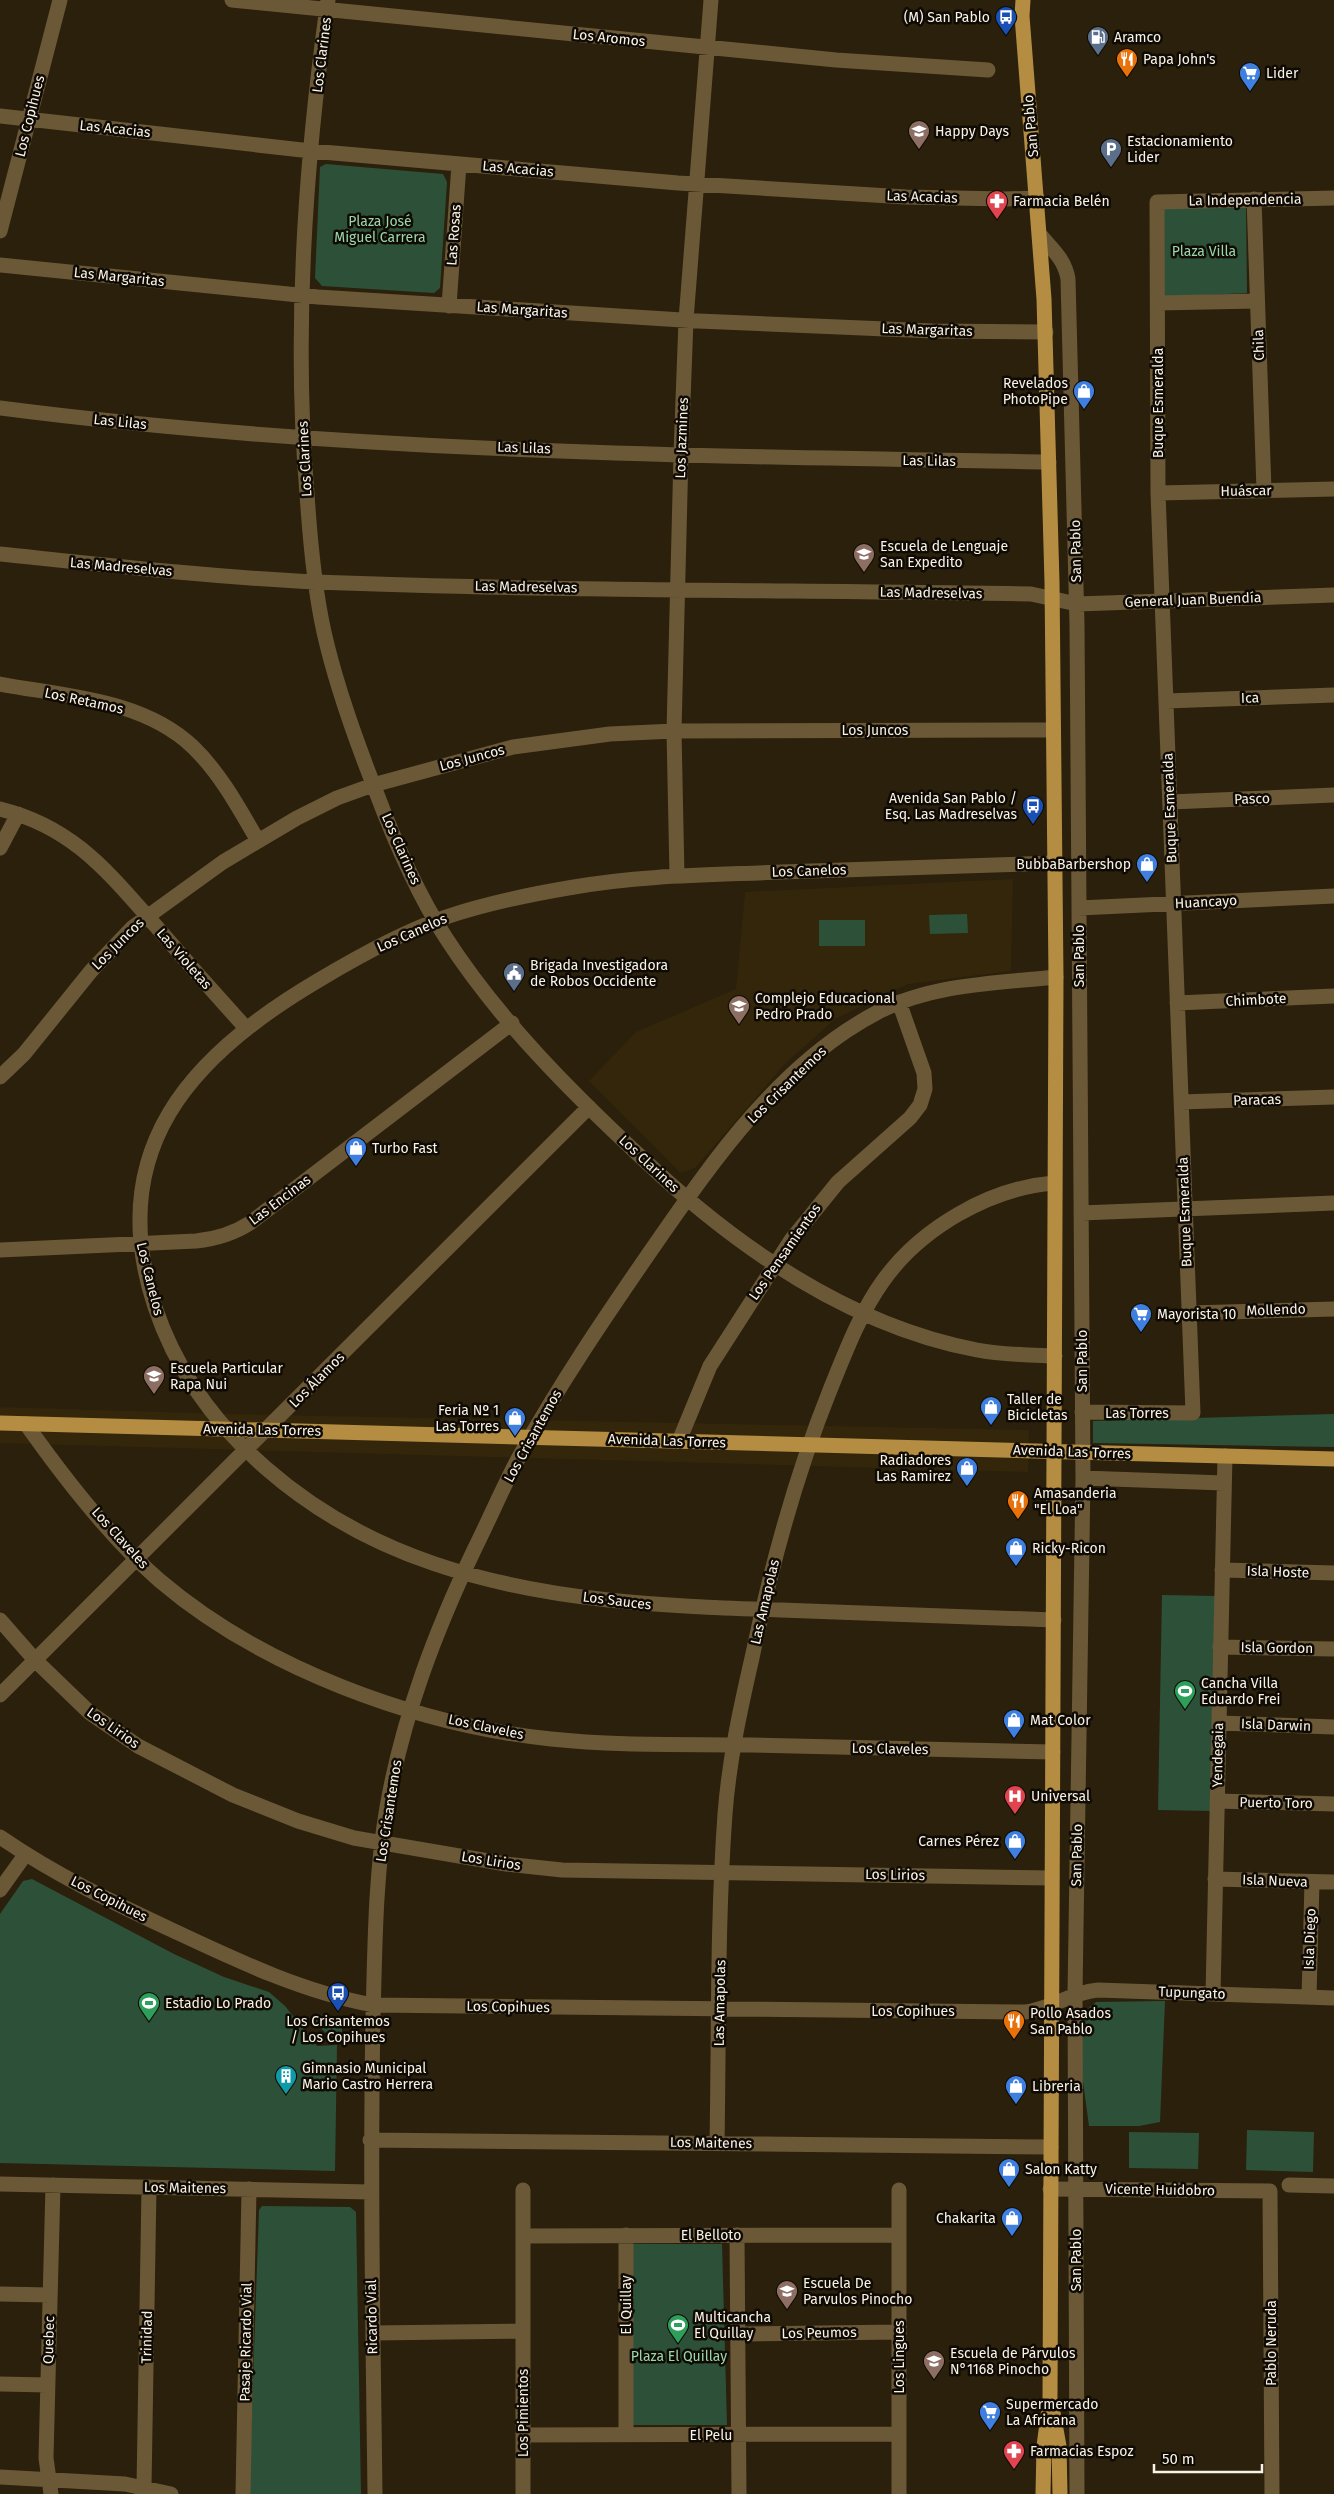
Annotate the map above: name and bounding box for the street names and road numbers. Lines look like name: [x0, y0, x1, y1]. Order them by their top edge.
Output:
street label: Los Clarines: [309, 16, 335, 94]
street label: Los Aromos: [572, 26, 647, 50]
street label: Los Copihues: [12, 73, 48, 159]
street label: San Pablo: [1020, 94, 1042, 158]
street label: Las Acacias: [79, 117, 152, 141]
street label: Las Acacias: [482, 157, 555, 181]
street label: Las Acacias: [886, 187, 958, 207]
street label: La Independencia: [1188, 191, 1302, 209]
street label: Las Rosas: [443, 203, 465, 266]
street label: Las Margaritas: [73, 264, 166, 290]
street label: Las Margaritas: [476, 298, 569, 322]
street label: Las Margaritas: [881, 320, 973, 340]
street label: Chila: [1250, 329, 1268, 361]
street label: Buque Esmeralda: [1150, 348, 1167, 458]
street label: Los Jazmines: [672, 397, 692, 479]
street label: Las Lilas: [92, 411, 148, 433]
street label: Los Clarines: [294, 420, 315, 497]
street label: Las Lilas: [497, 439, 551, 457]
street label: Las Lilas: [902, 452, 956, 470]
street label: Huáscar: [1220, 482, 1272, 500]
street label: San Pablo: [1067, 520, 1085, 582]
street label: Las Madreselvas: [69, 554, 173, 580]
street label: Las Madreselvas: [474, 578, 578, 596]
street label: Las Madreselvas: [879, 584, 983, 602]
street label: General Juan Buendía: [1124, 589, 1262, 611]
street label: Los Retamos: [43, 684, 125, 718]
street label: Ica: [1241, 689, 1259, 707]
street label: Los Juncos: [842, 722, 909, 739]
street label: Los Juncos: [438, 741, 507, 775]
street label: Buque Esmeralda: [1160, 752, 1180, 864]
street label: Pasco: [1234, 790, 1270, 808]
street label: Los Clarines: [378, 811, 424, 888]
street label: Los Canelos: [771, 861, 847, 881]
street label: Huancayo: [1174, 892, 1238, 912]
street label: Los Canelos: [374, 910, 450, 956]
street label: Los Juncos: [88, 914, 148, 974]
street label: Las Violetas: [153, 925, 215, 993]
street label: San Pablo: [1071, 925, 1088, 987]
street label: Chimbote: [1225, 990, 1287, 1010]
street label: Los Crisantemos: [744, 1043, 830, 1127]
street label: Paracas: [1233, 1091, 1282, 1109]
street label: Los Clarines: [615, 1132, 683, 1196]
street label: Buque Esmeralda: [1175, 1156, 1195, 1268]
street label: Las Encinas: [246, 1171, 315, 1229]
street label: Los Pensamientos: [745, 1200, 825, 1304]
street label: Los Canelos: [133, 1241, 167, 1318]
street label: Mollendo: [1246, 1300, 1306, 1320]
street label: San Pablo: [1074, 1330, 1091, 1392]
street label: Los Álamos: [285, 1348, 349, 1411]
street label: Los Crisantemos: [500, 1386, 566, 1485]
street label: Las Torres: [1105, 1405, 1169, 1422]
street label: Avenida Las Torres: [203, 1420, 322, 1440]
street label: Avenida Las Torres: [608, 1430, 727, 1452]
street label: Avenida Las Torres: [1013, 1441, 1132, 1463]
street label: Los Claveles: [88, 1504, 152, 1573]
street label: Las Amapolas: [747, 1557, 783, 1646]
street label: Isla Hoste: [1246, 1562, 1310, 1582]
street label: Los Sauces: [582, 1588, 653, 1614]
street label: Isla Gordon: [1240, 1639, 1314, 1657]
street label: Los Lirios: [84, 1704, 143, 1752]
street label: Los Claveles: [447, 1711, 526, 1743]
street label: Isla Darwin: [1241, 1715, 1311, 1735]
street label: Yendegaia: [1209, 1722, 1227, 1788]
street label: Los Claveles: [851, 1740, 929, 1758]
street label: Los Crisantemos: [373, 1758, 406, 1863]
street label: Puerto Toro: [1239, 1794, 1313, 1812]
street label: San Pablo: [1068, 1824, 1086, 1886]
street label: Los Lirios: [460, 1848, 522, 1874]
street label: Los Lirios: [865, 1866, 926, 1884]
street label: Isla Nueva: [1242, 1871, 1308, 1891]
street label: Los Copihues: [68, 1872, 150, 1926]
street label: Isla Diego: [1300, 1908, 1320, 1970]
street label: Las Amapolas: [711, 1959, 729, 2047]
street label: Tupungato: [1158, 1983, 1226, 2003]
street label: Los Copihues: [466, 1998, 550, 2016]
street label: Los Copihues: [871, 2003, 955, 2020]
street label: Los Maitenes: [670, 2134, 753, 2152]
street label: Los Maitenes: [144, 2179, 227, 2197]
street label: Vicente Huidobro: [1105, 2181, 1215, 2199]
street label: El Belloto: [681, 2227, 741, 2244]
street label: San Pablo: [1068, 2229, 1085, 2291]
street label: El Quillay: [618, 2275, 635, 2335]
street label: Ricardo Vial: [363, 2279, 381, 2355]
street label: Pasaje Ricardo Vial: [236, 2282, 256, 2402]
street label: Pablo Neruda: [1263, 2300, 1280, 2386]
street label: Trinidad: [138, 2311, 156, 2363]
street label: Quebec: [40, 2315, 58, 2364]
street label: Los Lingues: [891, 2320, 908, 2394]
street label: Los Peumos: [781, 2324, 857, 2342]
street label: Los Pimientos: [515, 2368, 532, 2457]
street label: El Pelu: [690, 2427, 732, 2444]

